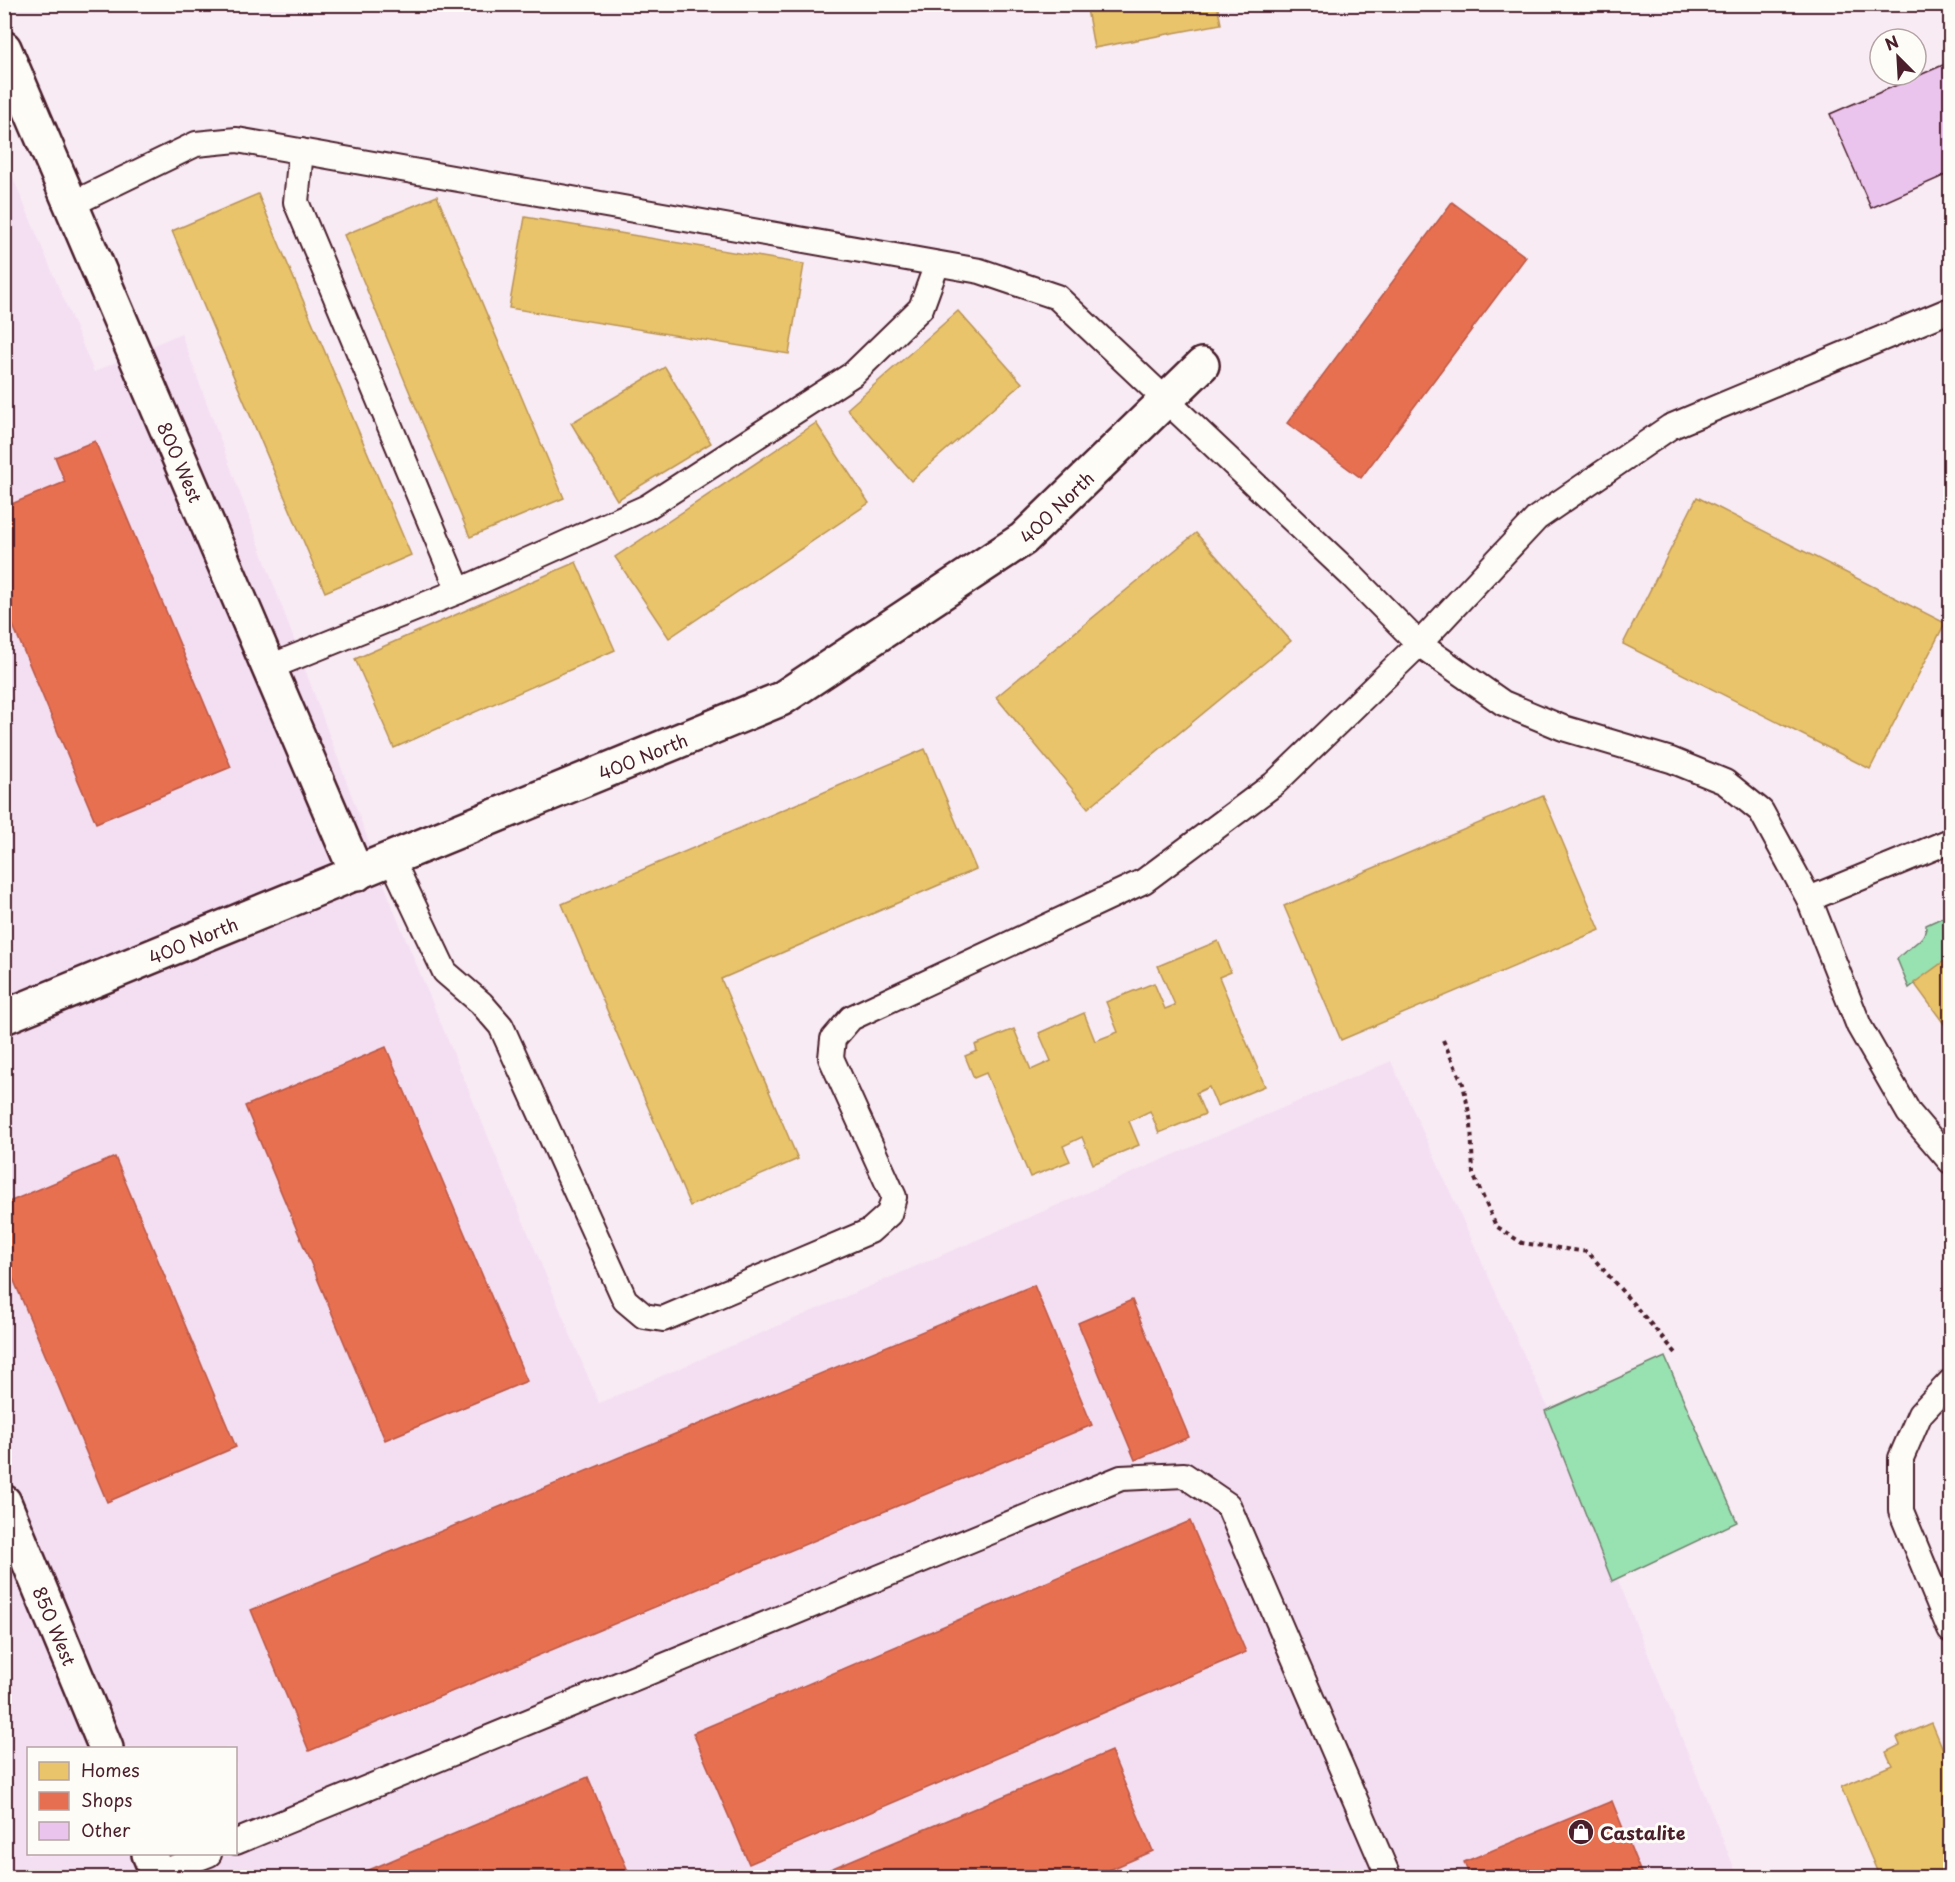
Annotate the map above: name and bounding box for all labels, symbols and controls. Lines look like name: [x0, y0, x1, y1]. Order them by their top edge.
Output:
north arrow: [1868, 27, 1928, 87]
text: N: [1881, 29, 1902, 56]
street label: 800 West: [152, 417, 210, 507]
street label: 400 North: [1013, 464, 1099, 549]
street label: 400 North: [594, 725, 691, 786]
street label: 400 North: [144, 909, 241, 970]
street label: 850 West: [27, 1582, 84, 1670]
legend: [27, 1747, 237, 1855]
text: Homes: [81, 1756, 139, 1783]
text: Shops: [81, 1786, 132, 1813]
text: Other: [81, 1816, 131, 1843]
shop icon: Castalite: [1566, 1817, 1596, 1847]
place label: Castalite: [1600, 1819, 1686, 1846]

